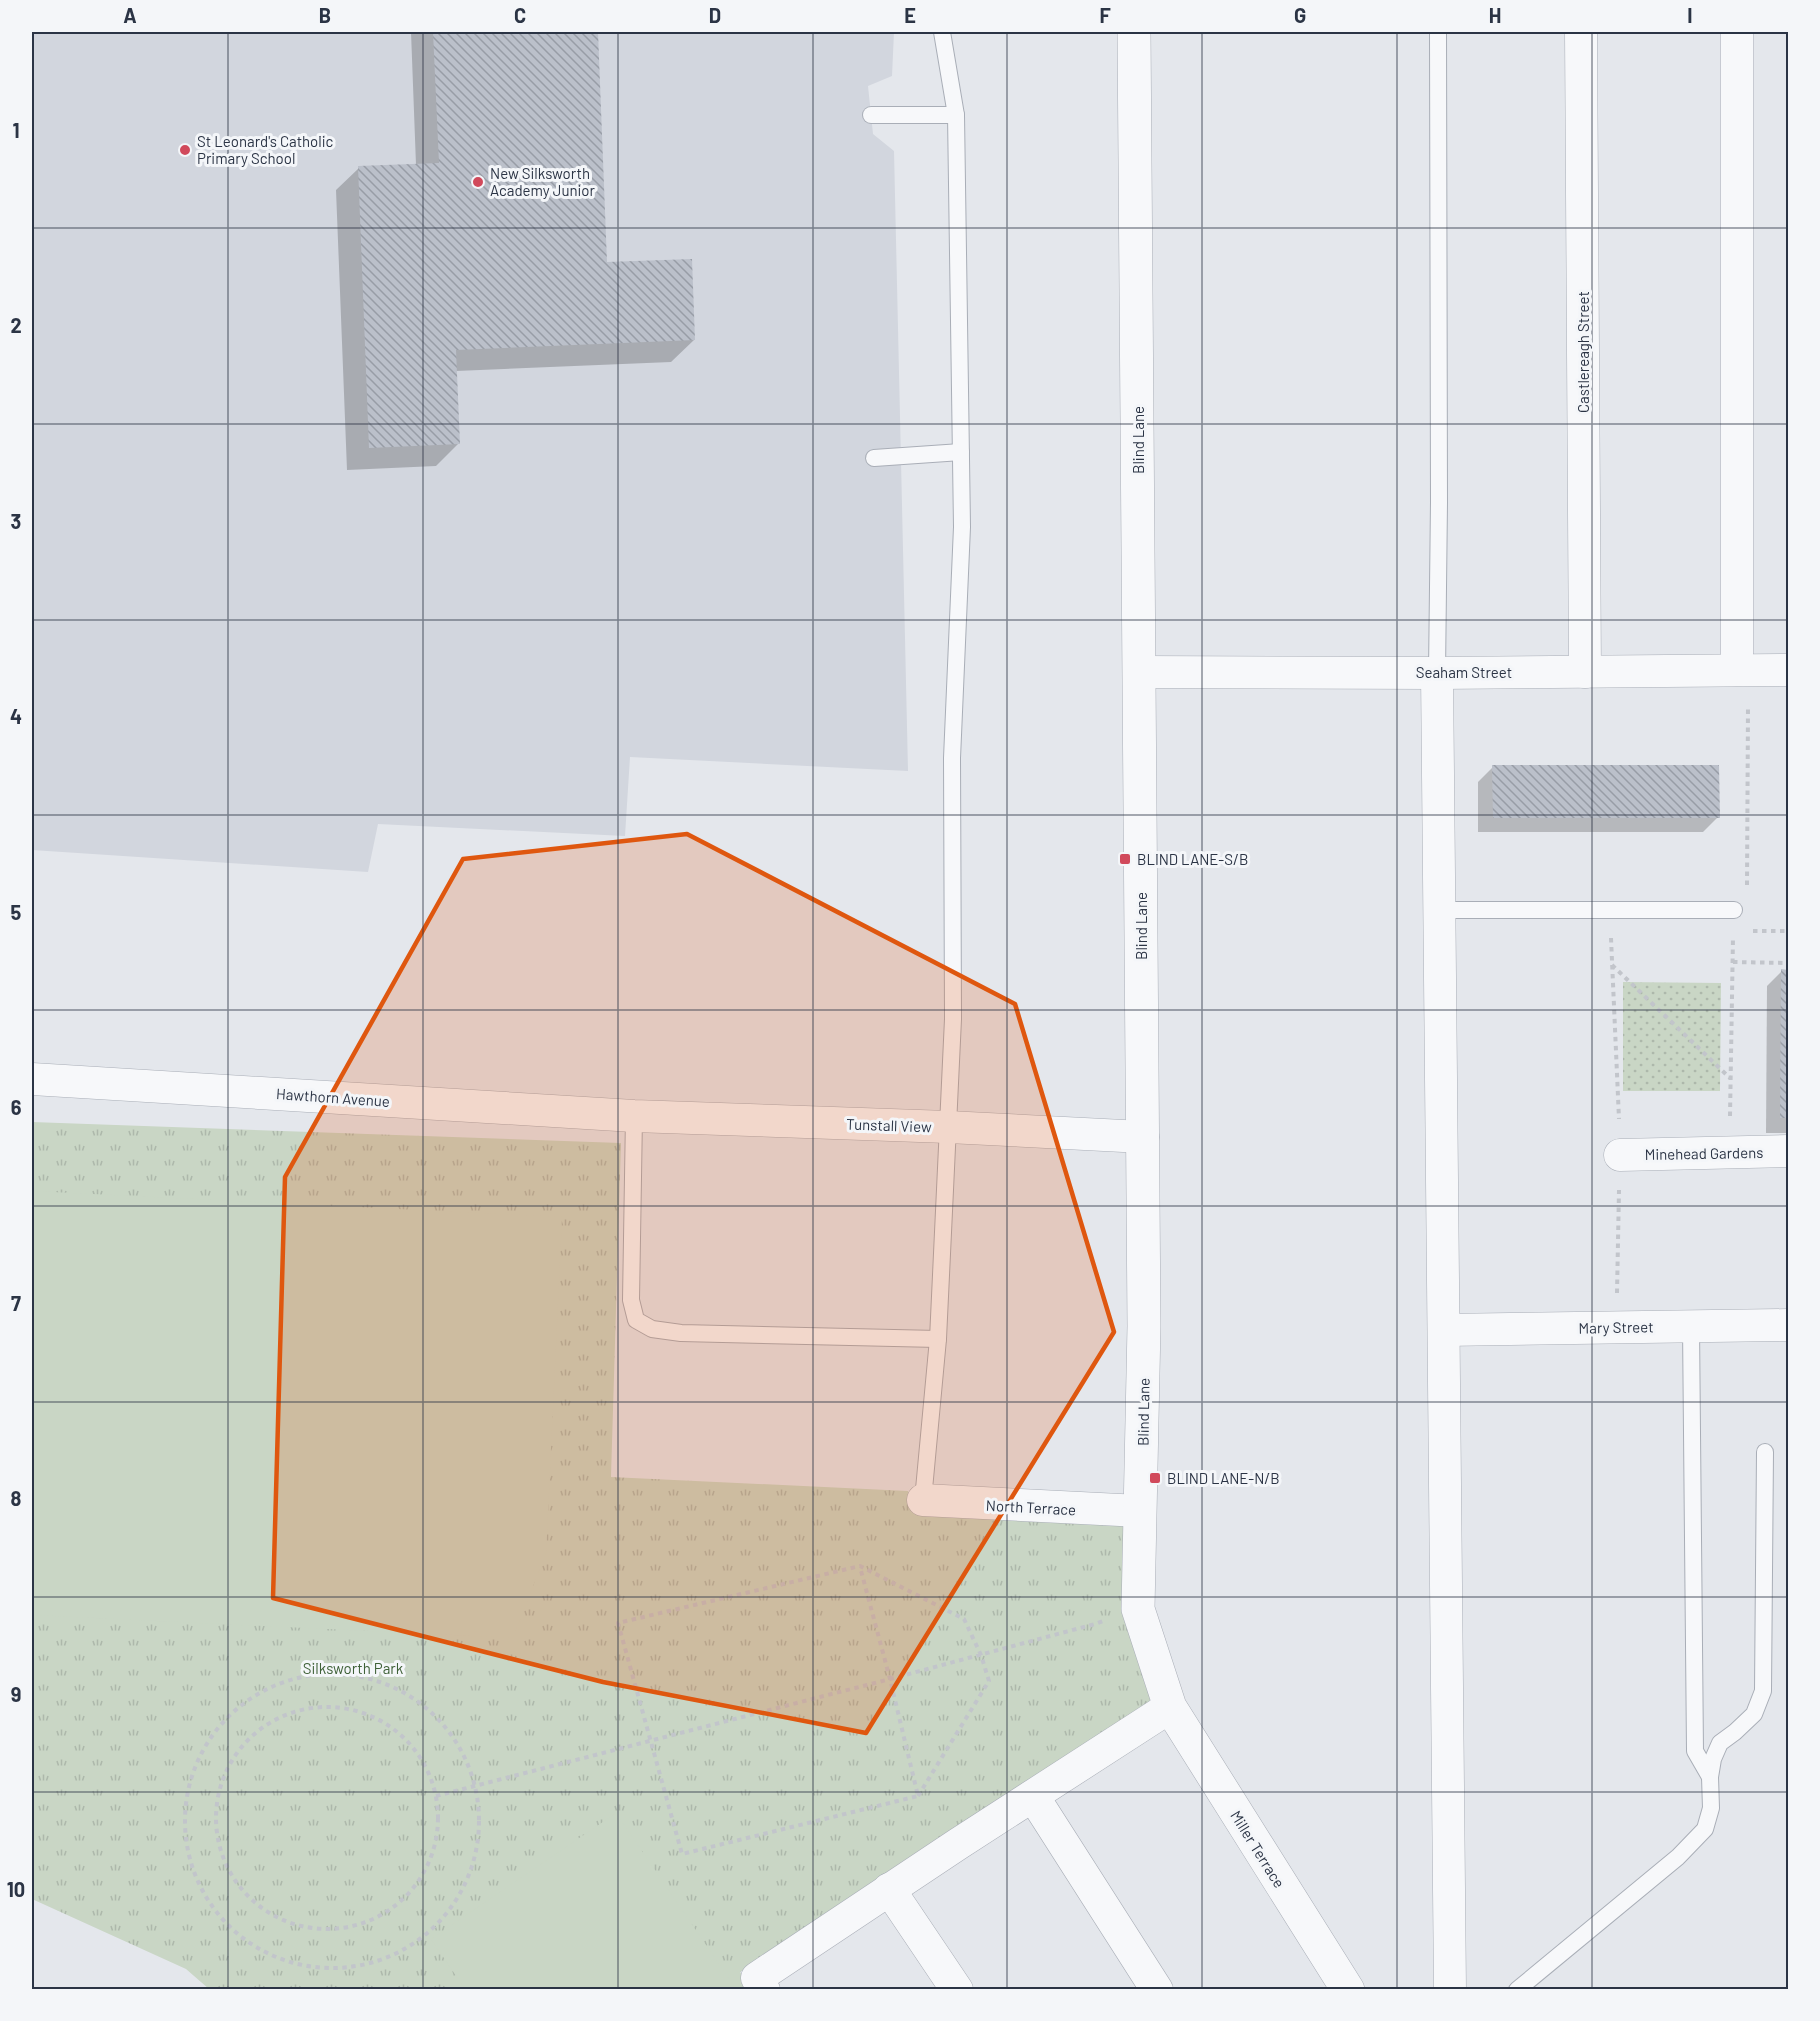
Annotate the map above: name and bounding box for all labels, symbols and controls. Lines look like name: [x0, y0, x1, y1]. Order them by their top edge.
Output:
text: A: [123, 3, 137, 27]
text: B: [319, 3, 331, 27]
text: C: [514, 3, 526, 27]
text: D: [709, 3, 721, 27]
text: E: [904, 3, 916, 27]
text: F: [1099, 3, 1111, 27]
text: G: [1294, 3, 1306, 27]
text: H: [1489, 3, 1501, 27]
text: I: [1687, 3, 1693, 27]
text: 1: [12, 118, 20, 142]
place label: St Leonard's Catholic Primary School: [197, 132, 334, 167]
marker: St Leonard's Catholic Primary School: [178, 143, 192, 157]
place label: New Silksworth Academy Junior: [490, 164, 596, 199]
marker: New Silksworth Academy Junior: [471, 175, 485, 189]
street label: Castlereagh Street: [1574, 291, 1592, 413]
text: 2: [10, 313, 22, 337]
street label: Blind Lane: [1129, 406, 1147, 474]
text: 3: [11, 509, 21, 533]
street label: Seaham Street: [1416, 663, 1512, 681]
text: 4: [10, 704, 22, 728]
place label: BLIND LANE-S/B: [1137, 850, 1248, 868]
marker: BLIND LANE-S/B: [1118, 852, 1132, 866]
street label: Blind Lane: [1132, 892, 1150, 960]
text: 5: [11, 900, 22, 924]
street label: Hawthorn Avenue: [275, 1084, 391, 1110]
text: 6: [11, 1095, 22, 1119]
street label: Tunstall View: [846, 1115, 932, 1135]
street label: Minehead Gardens: [1644, 1143, 1764, 1163]
text: 7: [11, 1291, 21, 1315]
street label: Mary Street: [1578, 1317, 1654, 1337]
street label: Blind Lane: [1133, 1378, 1153, 1446]
place label: BLIND LANE-N/B: [1167, 1469, 1280, 1487]
marker: BLIND LANE-N/B: [1148, 1471, 1162, 1485]
text: 8: [11, 1486, 22, 1510]
street label: North Terrace: [985, 1496, 1077, 1518]
park label: Silksworth Park: [303, 1659, 404, 1677]
text: 9: [11, 1682, 21, 1706]
street label: Miller Terrace: [1227, 1807, 1289, 1891]
text: 10: [7, 1877, 25, 1901]

